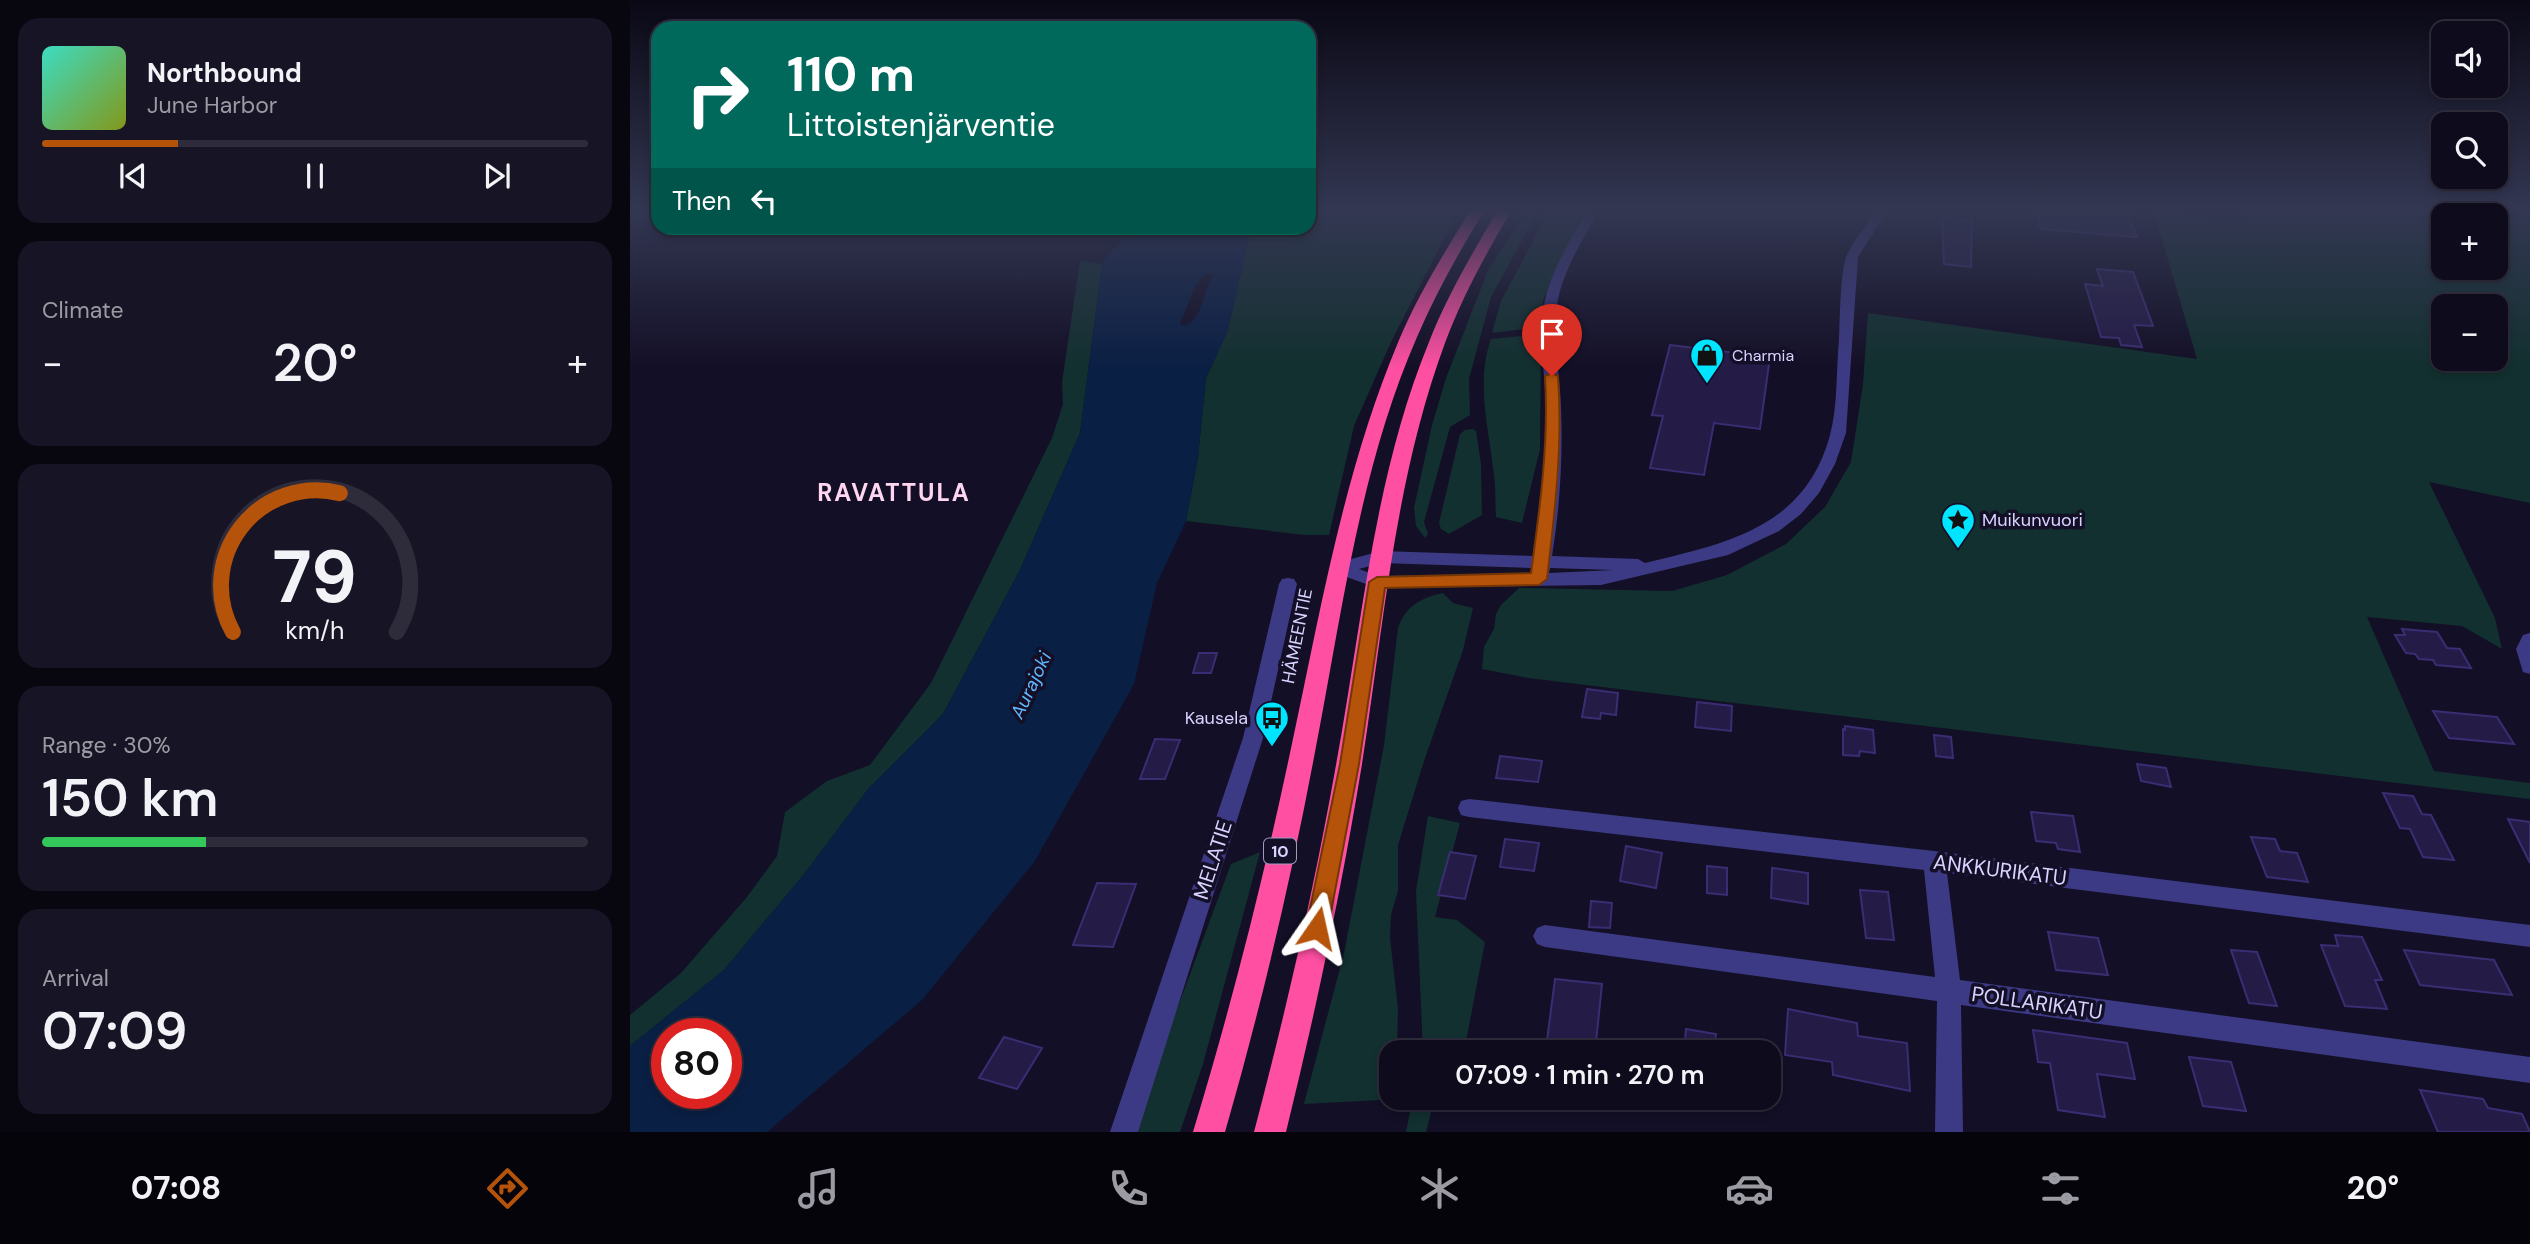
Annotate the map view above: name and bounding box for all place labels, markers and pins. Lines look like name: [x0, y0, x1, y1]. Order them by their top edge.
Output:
pin: [1522, 304, 1582, 376]
shop icon: Charmia: [1688, 336, 1726, 385]
place label: Charmia: [1732, 345, 1794, 366]
place icon: Muikunvuori: [1939, 501, 1977, 550]
place label: Muikunvuori: [1982, 508, 2083, 532]
bus stop icon: Kausela: [1253, 699, 1291, 748]
place label: Kausela: [1185, 706, 1248, 730]

